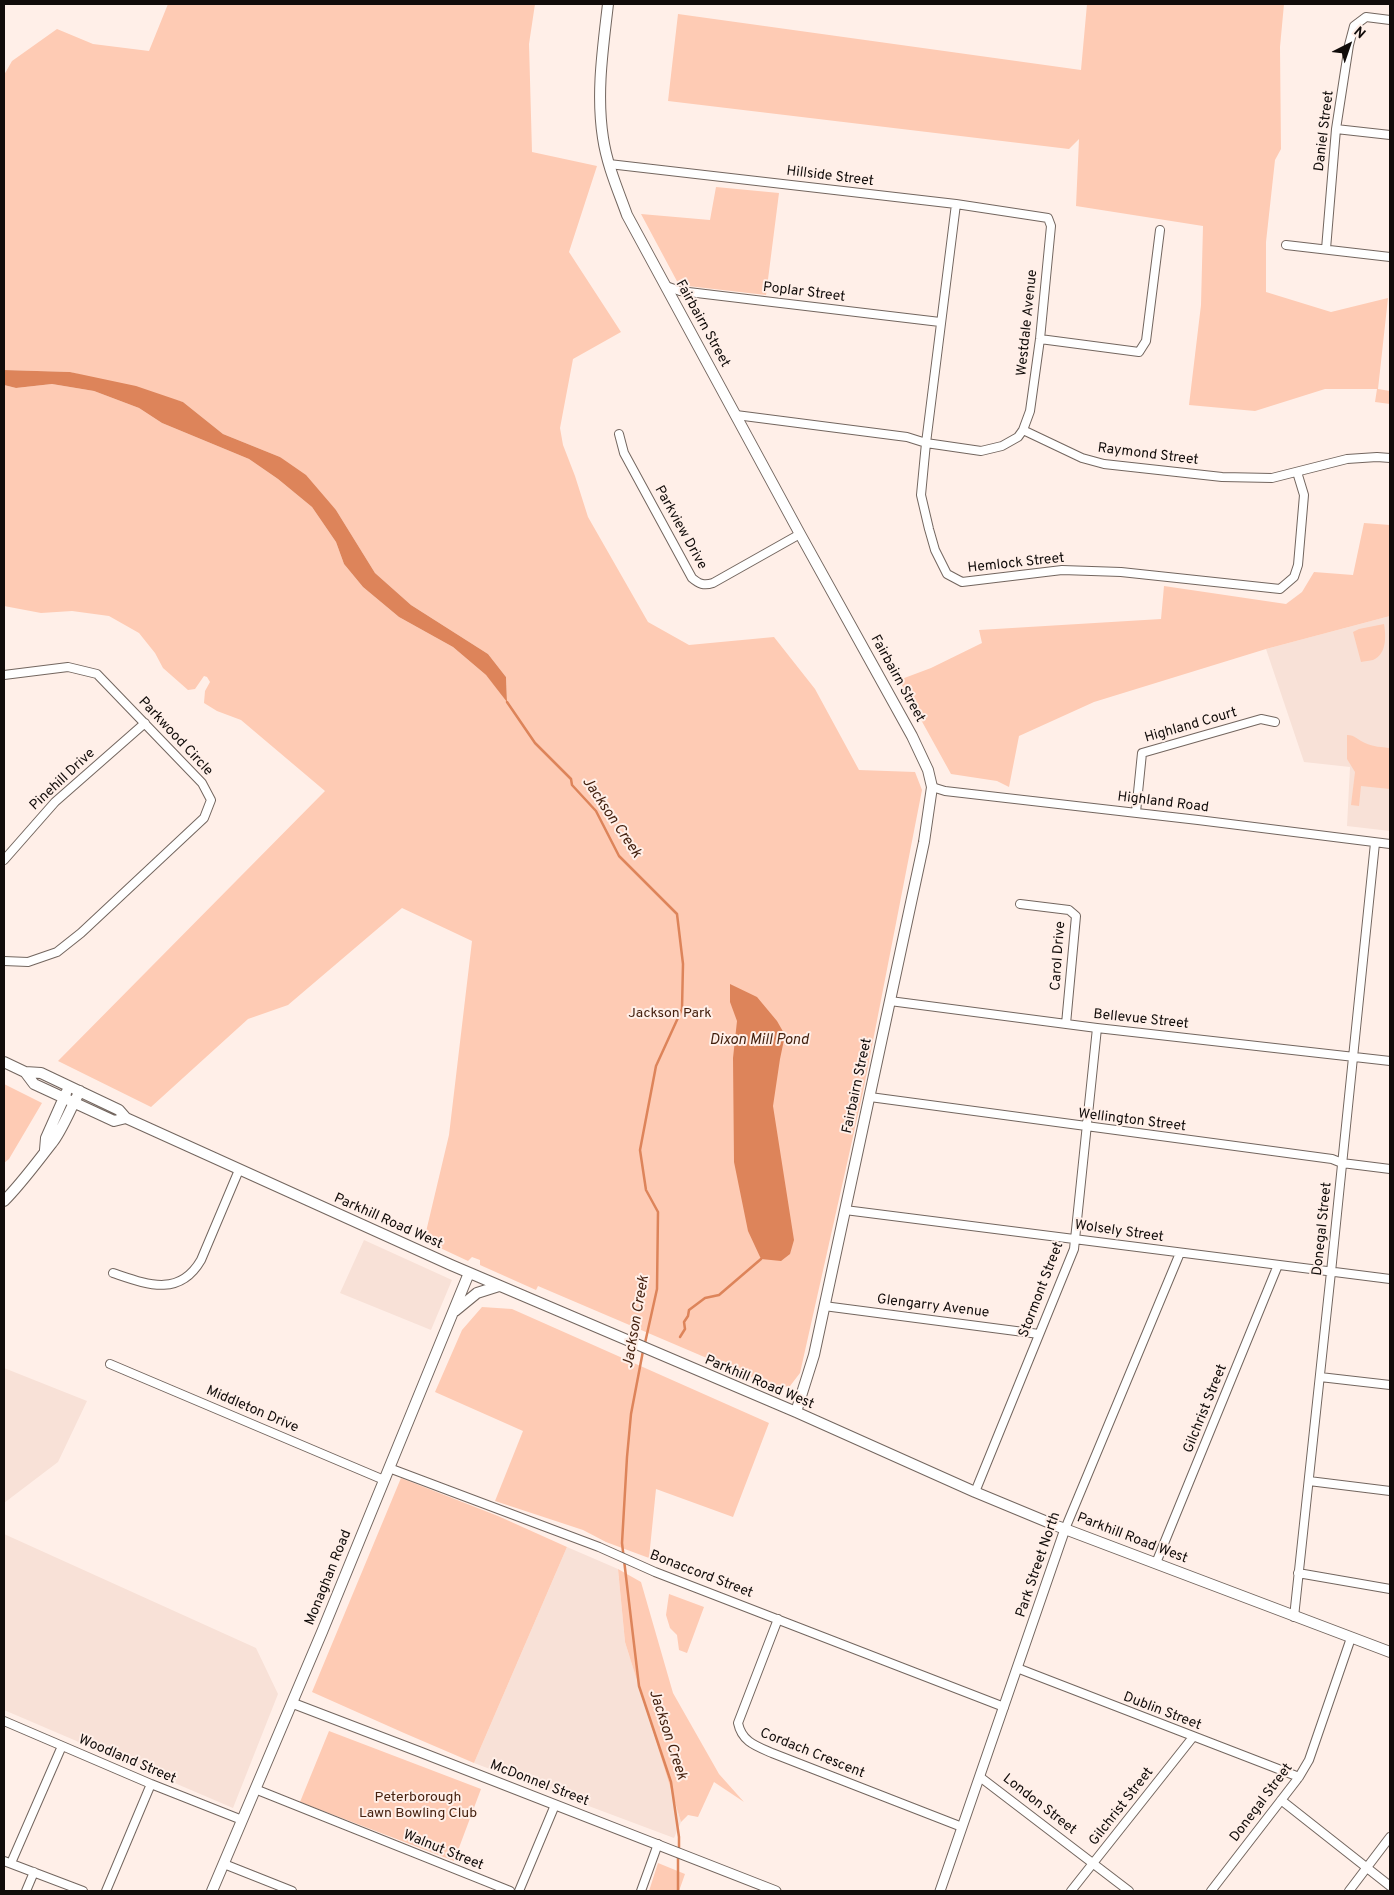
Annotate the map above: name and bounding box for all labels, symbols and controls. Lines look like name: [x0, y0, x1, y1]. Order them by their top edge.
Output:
north arrow: [1324, 20, 1374, 70]
text: N: [1350, 24, 1369, 43]
street label: Daniel Street: [1312, 90, 1338, 172]
street label: Hillside Street: [785, 163, 875, 191]
street label: Westdale Avenue: [1014, 269, 1042, 377]
street label: Fairbairn Street: [671, 277, 733, 371]
street label: Poplar Street: [762, 280, 846, 306]
street label: Raymond Street: [1097, 440, 1199, 470]
street label: Parkview Drive: [650, 483, 710, 573]
street label: Hemlock Street: [967, 551, 1065, 577]
street label: Fairbairn Street: [866, 632, 928, 726]
street label: Parkwood Circle: [134, 694, 216, 780]
street label: Highland Court: [1143, 705, 1239, 747]
street label: Pinehill Drive: [27, 745, 99, 815]
water label: Jackson Creek: [577, 774, 645, 862]
street label: Highland Road: [1116, 789, 1210, 817]
street label: Carol Drive: [1048, 921, 1070, 991]
park label: Jackson Park: [628, 1006, 712, 1022]
street label: Bellevue Street: [1092, 1007, 1190, 1033]
water label: Dixon Mill Pond: [709, 1032, 809, 1050]
street label: Fairbairn Street: [840, 1037, 876, 1135]
street label: Wellington Street: [1077, 1106, 1187, 1136]
street label: Donegal Street: [1310, 1181, 1336, 1277]
street label: Parkhill Road West: [331, 1190, 445, 1254]
street label: Wolsely Street: [1073, 1217, 1165, 1247]
street label: Stormont Street: [1016, 1240, 1068, 1340]
water label: Jackson Creek: [620, 1274, 654, 1370]
street label: Glengarry Avenue: [876, 1292, 990, 1322]
street label: Parkhill Road West: [702, 1352, 816, 1414]
street label: Gilchrist Street: [1181, 1362, 1231, 1456]
street label: Middleton Drive: [203, 1383, 301, 1437]
street label: Park Street North: [1013, 1510, 1065, 1620]
street label: Parkhill Road West: [1074, 1510, 1190, 1568]
street label: Monaghan Road: [302, 1528, 356, 1628]
street label: Bonaccord Street: [647, 1548, 755, 1602]
water label: Jackson Creek: [644, 1688, 690, 1782]
street label: Dublin Street: [1121, 1689, 1203, 1735]
street label: Cordach Crescent: [757, 1725, 867, 1783]
street label: Woodland Street: [76, 1732, 178, 1788]
street label: McDonnel Street: [487, 1757, 591, 1811]
street label: Donegal Street: [1227, 1760, 1297, 1846]
street label: Gilchrist Street: [1086, 1765, 1158, 1849]
street label: London Street: [999, 1771, 1079, 1839]
park label: Peterborough Lawn Bowling Club: [359, 1790, 477, 1822]
street label: Walnut Street: [400, 1827, 486, 1875]

